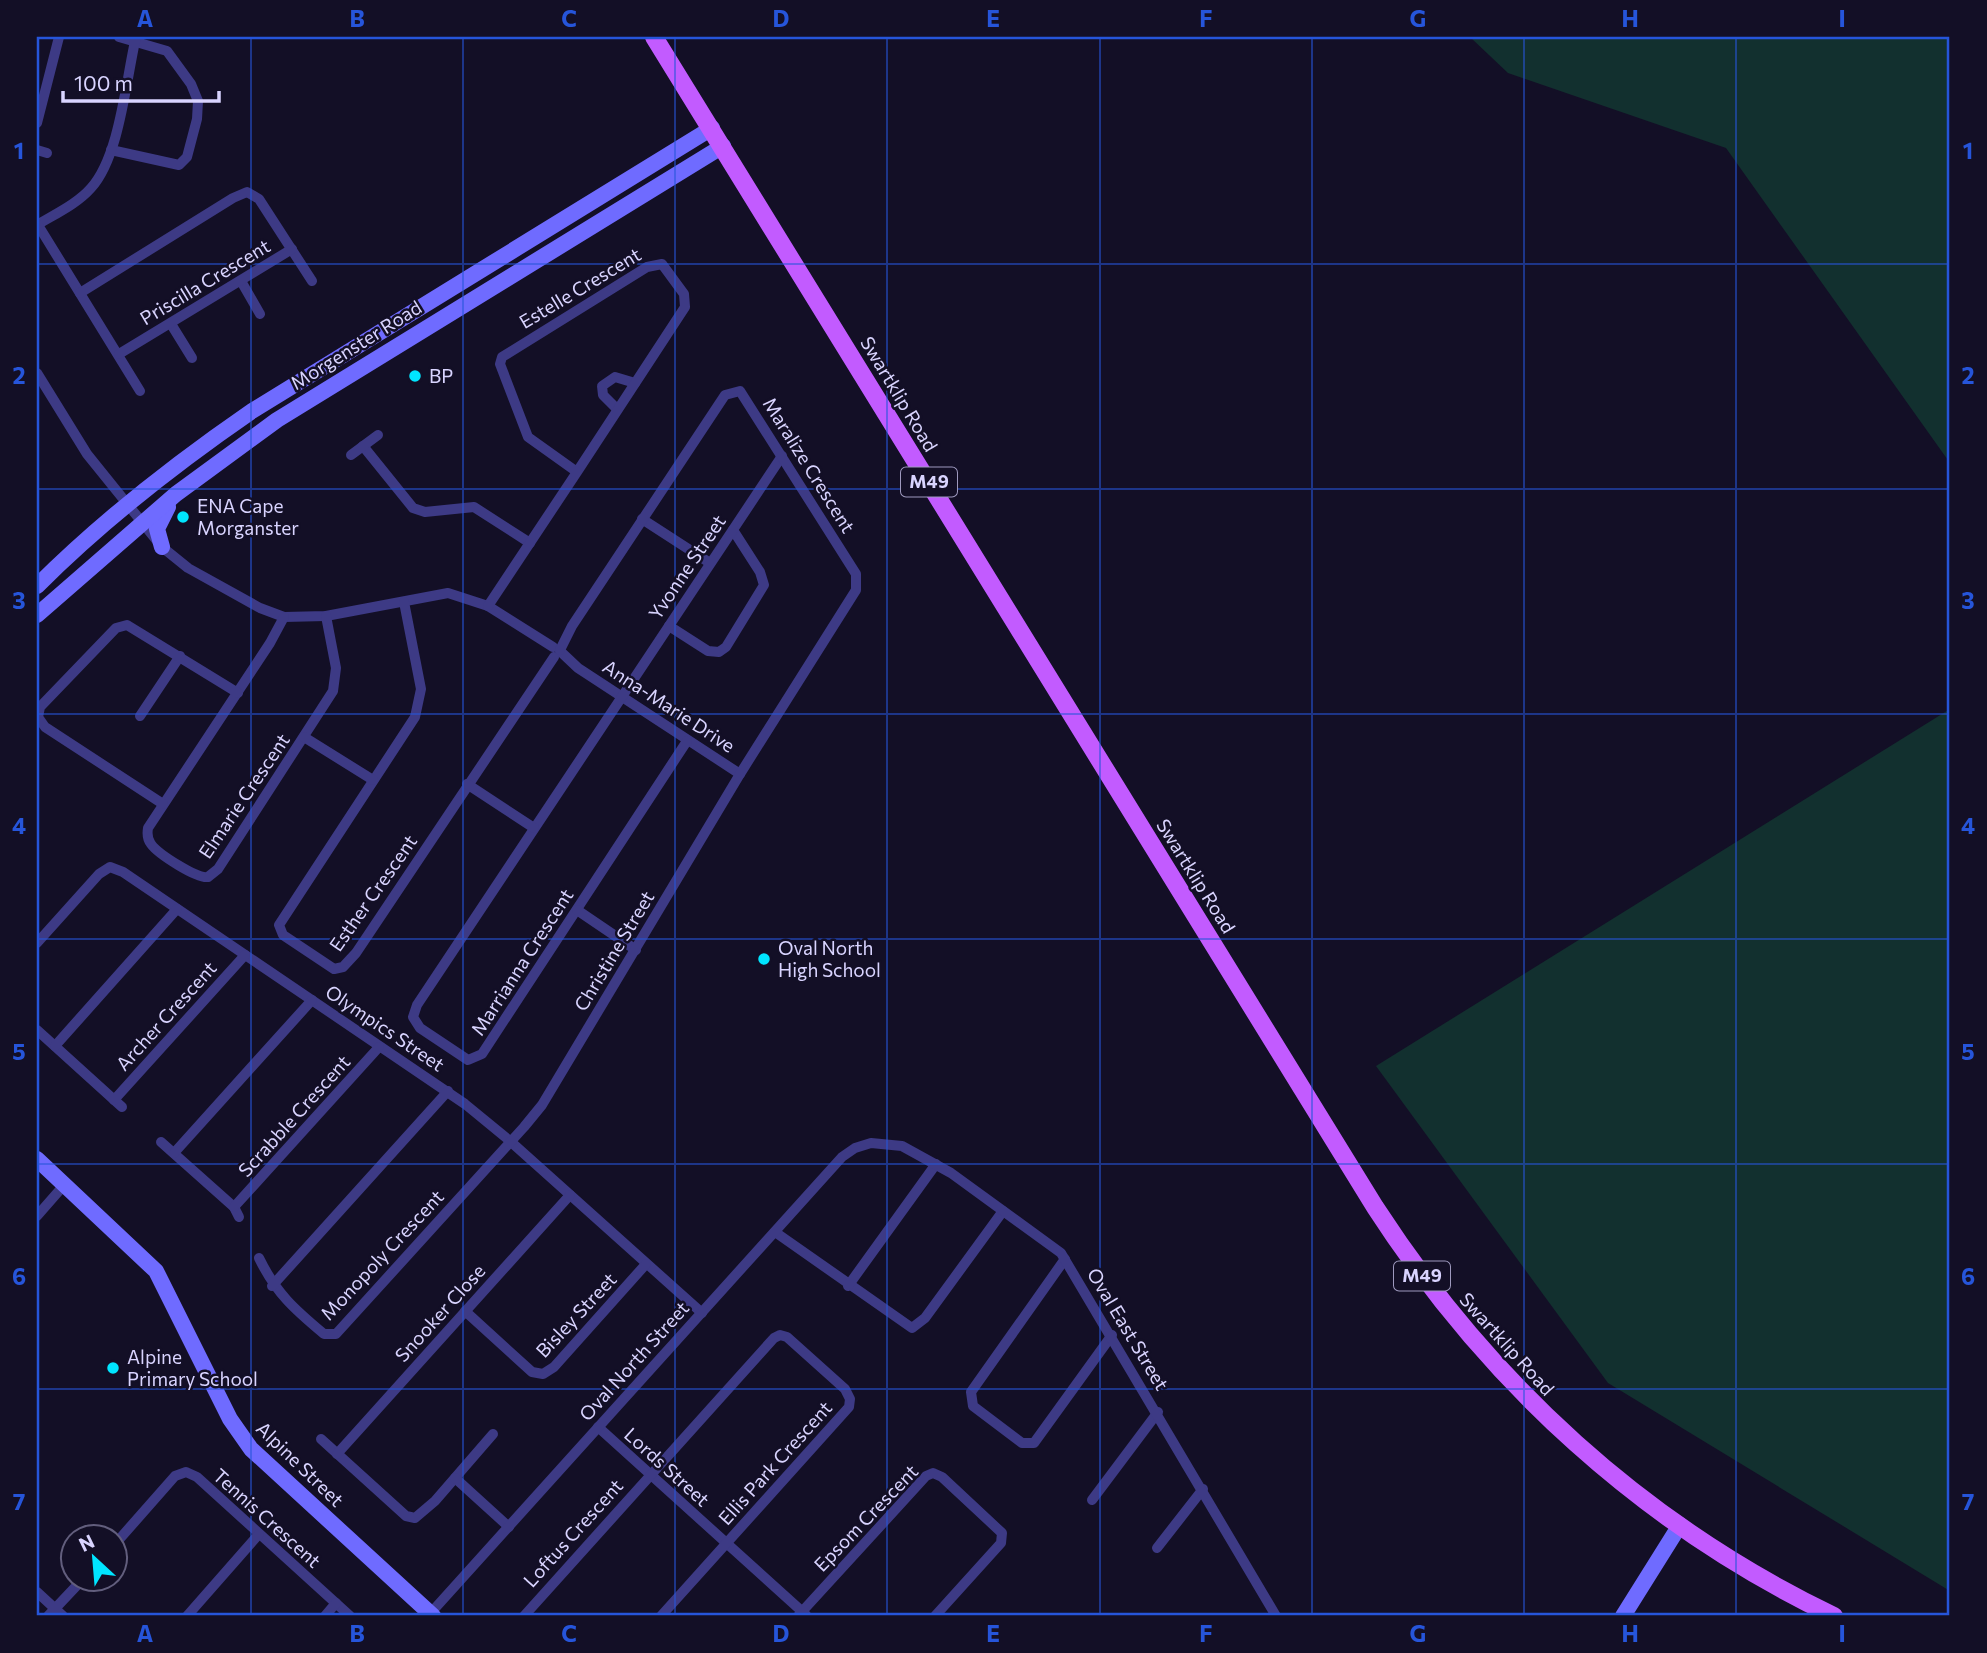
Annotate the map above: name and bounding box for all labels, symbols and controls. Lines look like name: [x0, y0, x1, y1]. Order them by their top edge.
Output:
text: A: [137, 4, 154, 32]
text: B: [349, 4, 365, 32]
text: C: [561, 4, 577, 32]
text: D: [773, 4, 790, 32]
text: E: [986, 4, 1000, 32]
text: F: [1199, 4, 1213, 32]
text: G: [1410, 4, 1426, 32]
text: H: [1621, 4, 1639, 32]
text: I: [1838, 4, 1846, 32]
scale bar: [63, 60, 219, 104]
text: 100 m: [74, 70, 133, 95]
text: 1: [14, 136, 24, 164]
text: 1: [1963, 136, 1973, 164]
street label: Priscilla Crescent: [136, 234, 274, 329]
street label: Estelle Crescent: [515, 242, 645, 333]
street label: Morgenster Road: [286, 295, 425, 394]
street label: Swartklip Road: [856, 332, 943, 456]
text: 2: [12, 361, 26, 389]
text: 2: [1961, 361, 1975, 389]
place label: BP: [429, 364, 453, 387]
marker: BP: [407, 368, 423, 384]
street label: Maralize Crescent: [759, 393, 860, 537]
road number: M49: [901, 468, 957, 496]
place label: ENA Cape Morganster: [197, 494, 299, 539]
marker: ENA Cape Morganster: [175, 509, 191, 525]
street label: Yvonne Street: [643, 510, 730, 623]
text: 3: [12, 586, 26, 614]
text: 3: [1961, 586, 1975, 614]
street label: Anna-Marie Drive: [599, 654, 740, 757]
street label: Elmarie Crescent: [193, 729, 294, 863]
text: 4: [12, 811, 26, 839]
text: 4: [1961, 811, 1975, 839]
street label: Swartklip Road: [1152, 814, 1241, 937]
street label: Esther Crescent: [324, 830, 421, 955]
street label: Marrianna Crescent: [466, 884, 578, 1039]
street label: Christine Street: [569, 886, 659, 1015]
place label: Oval North High School: [778, 936, 881, 981]
marker: Oval North High School: [756, 951, 772, 967]
street label: Archer Crescent: [111, 956, 221, 1075]
street label: Olympics Street: [322, 979, 449, 1076]
text: 5: [12, 1037, 26, 1065]
text: 5: [1961, 1037, 1975, 1065]
street label: Scrabble Crescent: [233, 1050, 354, 1181]
street label: Monopoly Crescent: [315, 1185, 448, 1325]
street label: Snooker Close: [390, 1259, 490, 1366]
road number: M49: [1394, 1261, 1450, 1290]
text: 6: [12, 1262, 26, 1290]
text: 6: [1961, 1262, 1975, 1290]
street label: Oval East Street: [1083, 1263, 1174, 1394]
street label: Bisley Street: [531, 1267, 621, 1362]
street label: Swartklip Road: [1455, 1288, 1560, 1400]
street label: Oval North Street: [574, 1296, 693, 1425]
place label: Alpine Primary School: [127, 1345, 258, 1390]
marker: Alpine Primary School: [105, 1360, 121, 1376]
street label: Ellis Park Crescent: [713, 1396, 836, 1529]
street label: Alpine Street: [252, 1416, 349, 1511]
street label: Lords Street: [620, 1422, 715, 1511]
street label: Epsom Crescent: [809, 1459, 923, 1576]
street label: Tennis Crescent: [209, 1463, 326, 1572]
street label: Loftus Crescent: [518, 1474, 627, 1591]
text: 7: [13, 1487, 25, 1515]
text: 7: [1962, 1487, 1974, 1515]
north arrow: [60, 1524, 130, 1594]
text: N: [75, 1529, 98, 1556]
text: A: [137, 1619, 154, 1647]
text: B: [349, 1619, 365, 1647]
text: C: [561, 1619, 577, 1647]
text: D: [773, 1619, 790, 1647]
text: E: [986, 1619, 1000, 1647]
text: F: [1199, 1619, 1213, 1647]
text: G: [1410, 1619, 1426, 1647]
text: H: [1621, 1619, 1639, 1647]
text: I: [1838, 1619, 1846, 1647]

